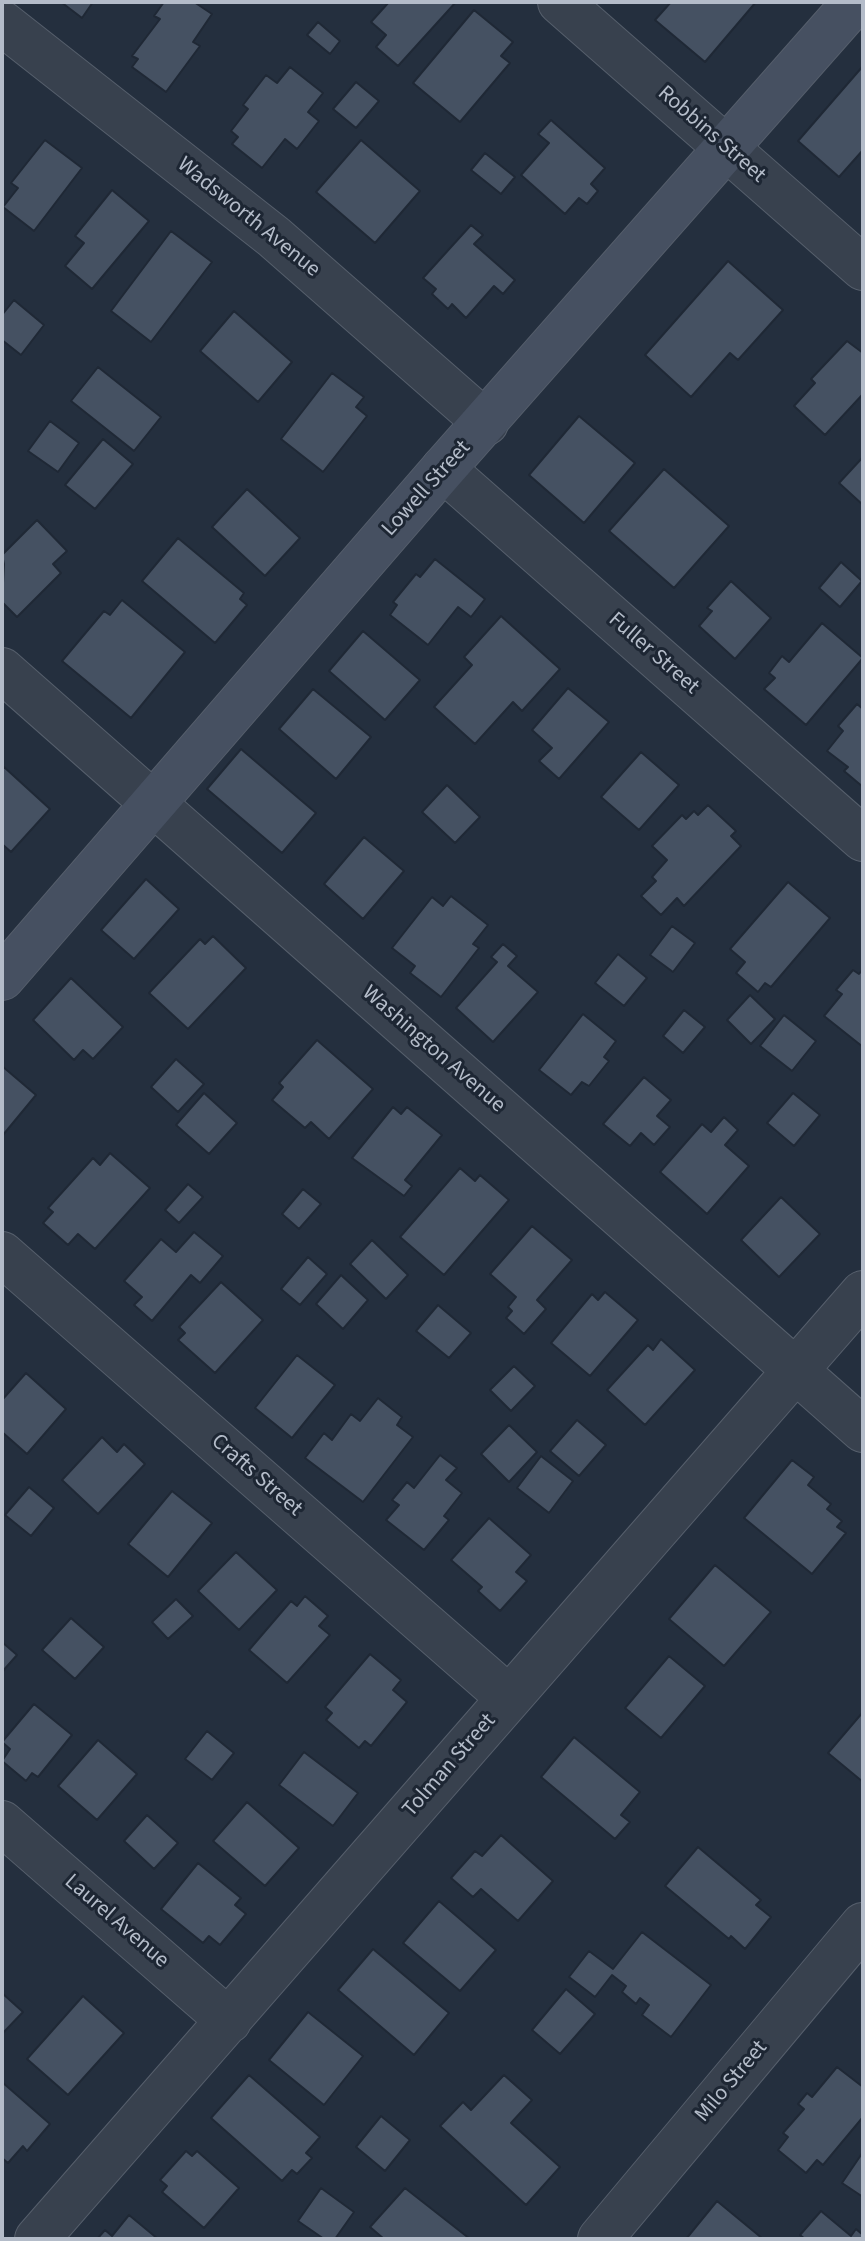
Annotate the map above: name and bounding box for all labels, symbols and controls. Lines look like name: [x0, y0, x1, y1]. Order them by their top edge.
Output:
street label: Robbins Street: [651, 81, 771, 189]
street label: Wadsworth Avenue: [171, 152, 325, 284]
street label: Lowell Street: [377, 436, 477, 542]
street label: Fuller Street: [602, 607, 704, 701]
street label: Washington Avenue: [356, 981, 510, 1119]
street label: Crafts Street: [205, 1429, 307, 1523]
street label: Tolman Street: [398, 1709, 502, 1823]
street label: Laurel Avenue: [58, 1869, 174, 1975]
street label: Milo Street: [690, 2036, 774, 2128]

